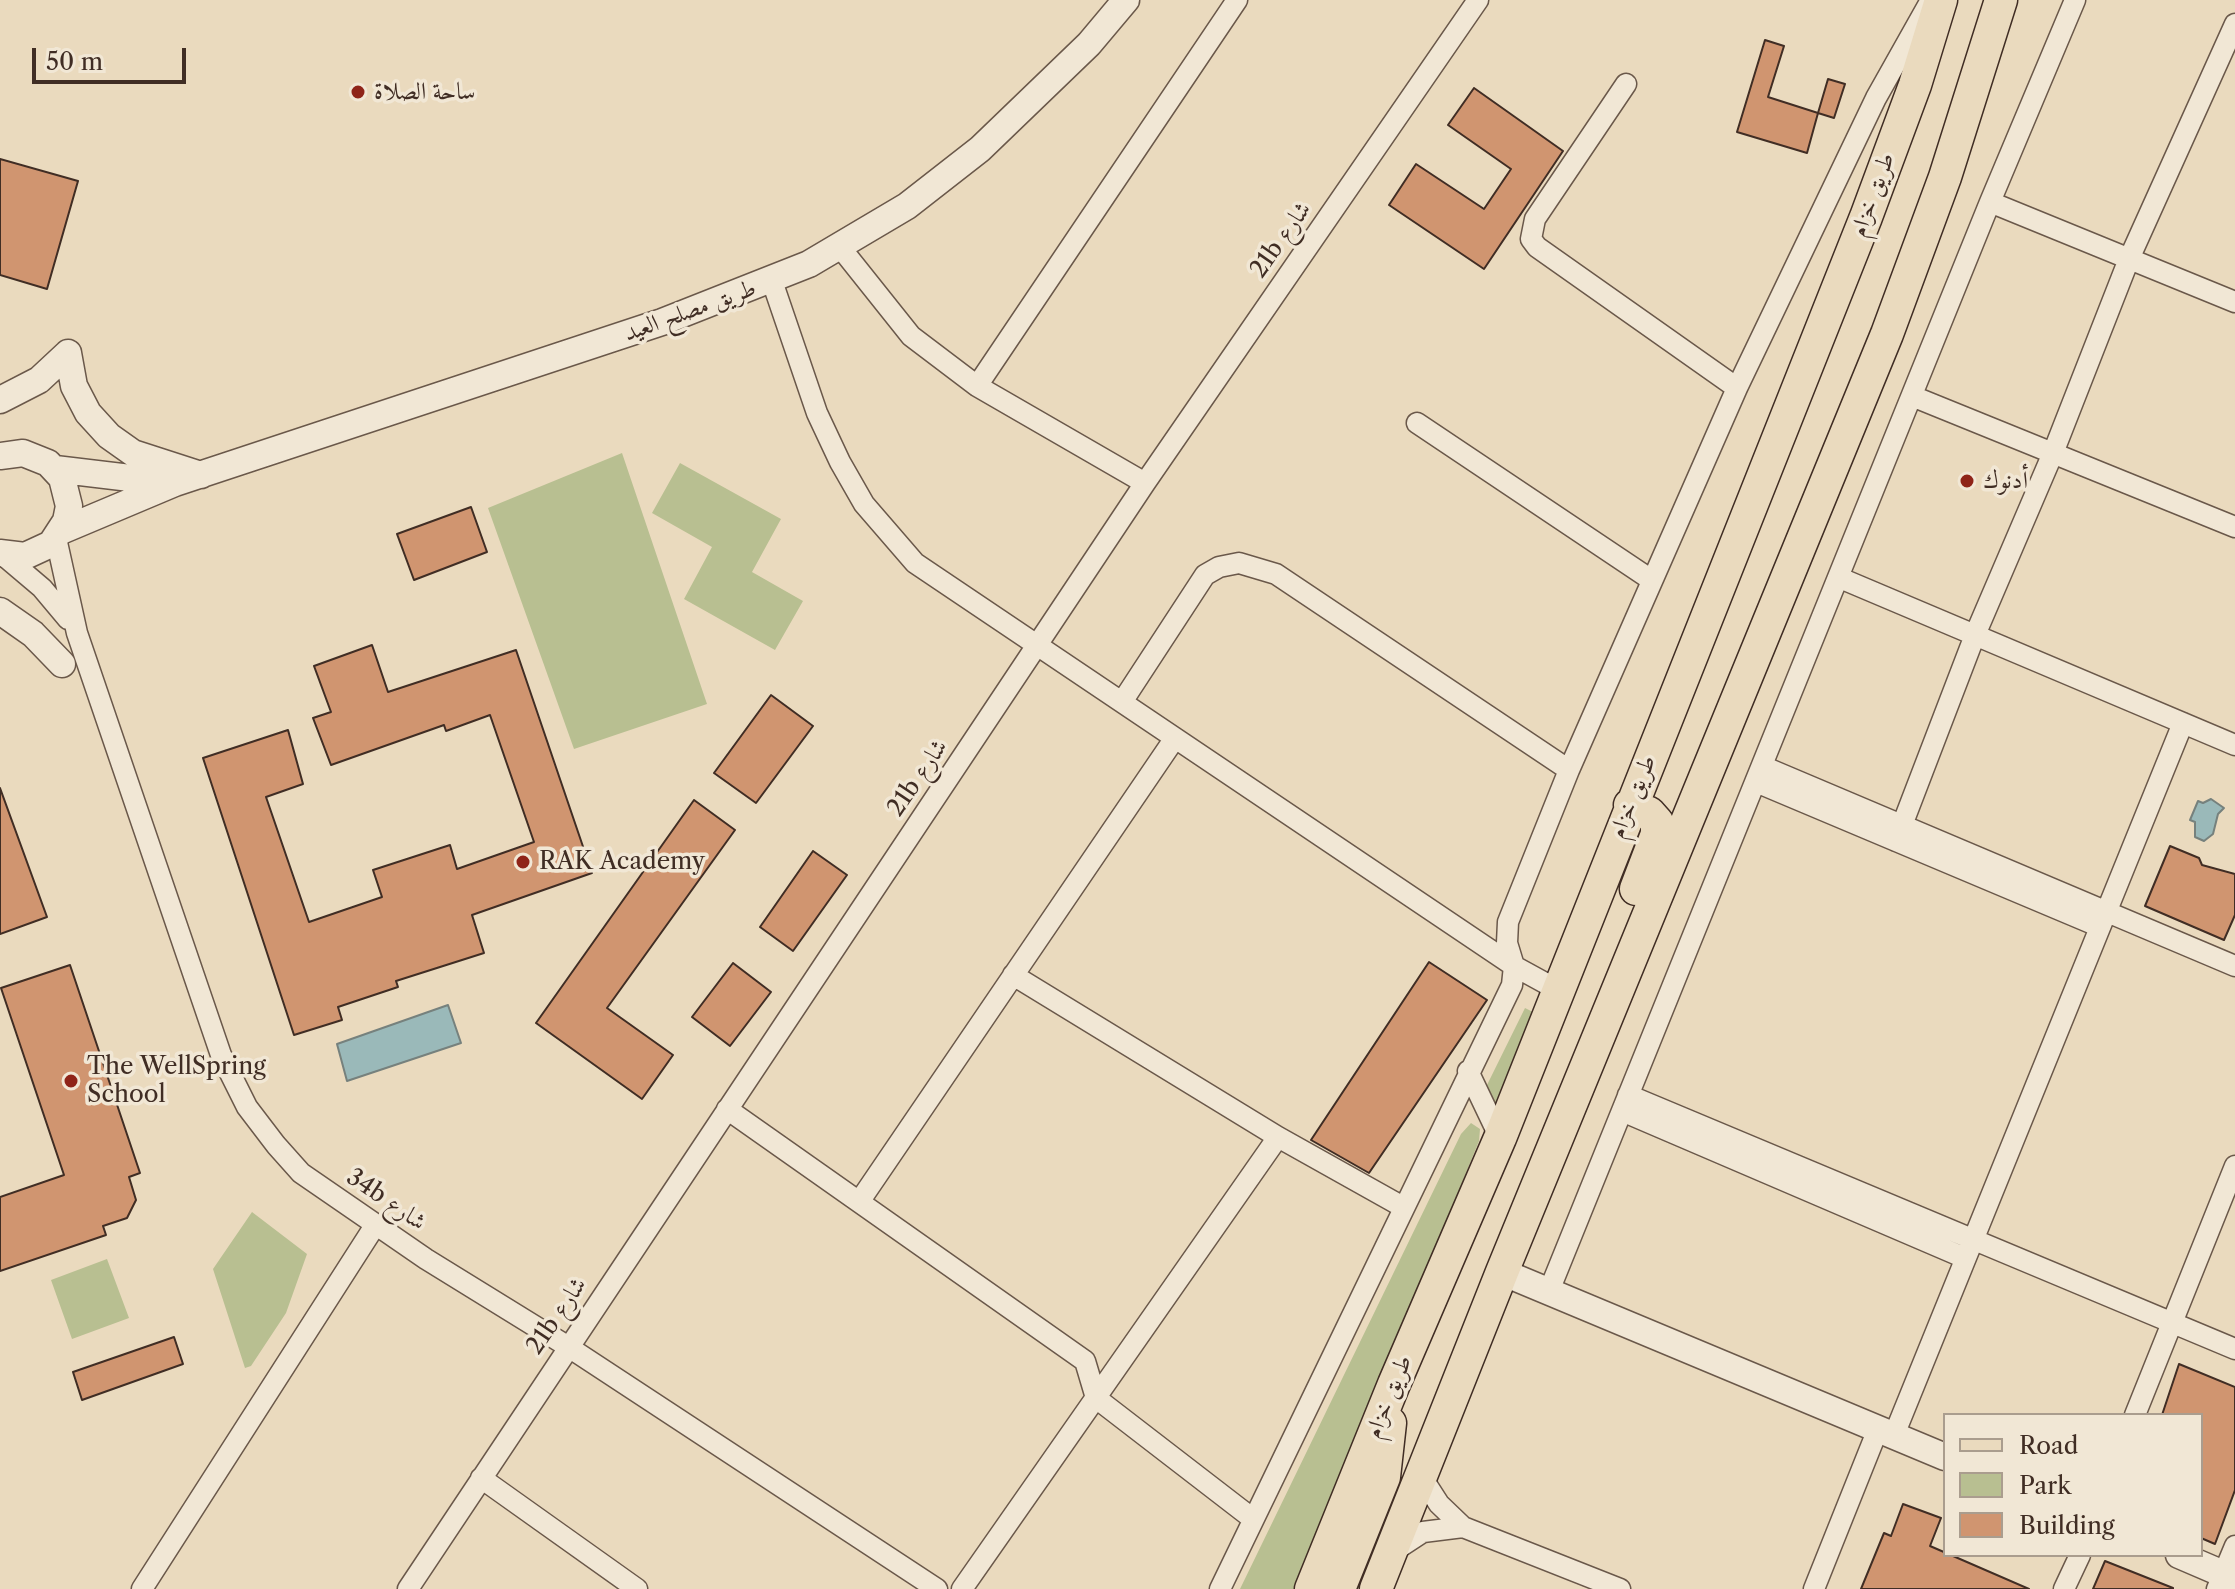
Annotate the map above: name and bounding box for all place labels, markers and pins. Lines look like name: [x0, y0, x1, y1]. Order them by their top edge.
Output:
place label: ساحة الصلاة: [374, 78, 475, 106]
marker: ساحة الصلاة: [349, 83, 367, 101]
place label: أدنوك: [1983, 467, 2028, 495]
marker: أدنوك: [1958, 472, 1976, 490]
place label: RAK Academy: [539, 848, 705, 876]
marker: RAK Academy: [514, 853, 532, 871]
place label: The WellSpring School: [87, 1053, 266, 1109]
marker: The WellSpring School: [62, 1072, 80, 1090]

